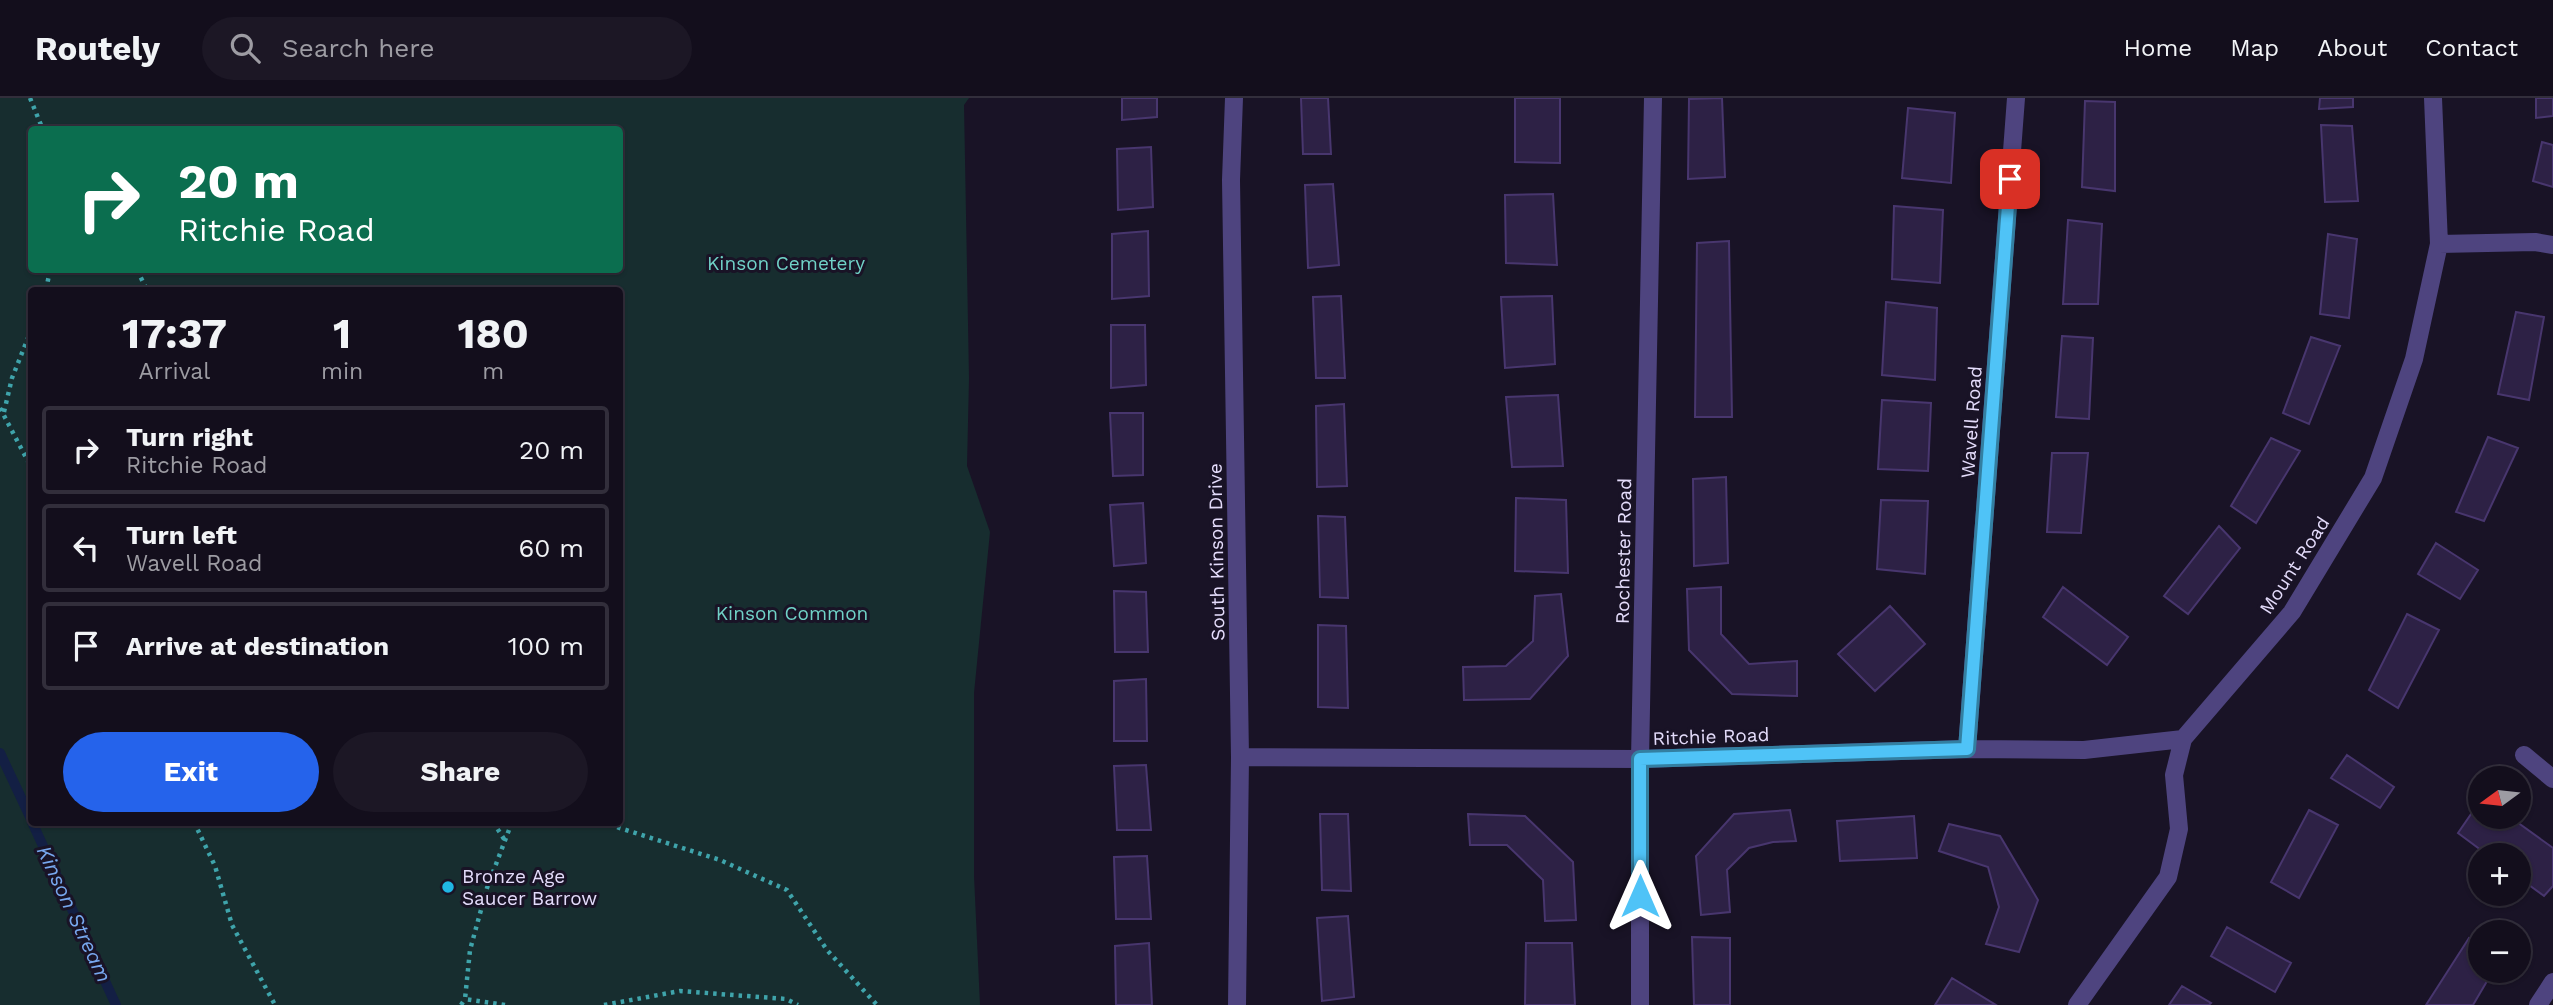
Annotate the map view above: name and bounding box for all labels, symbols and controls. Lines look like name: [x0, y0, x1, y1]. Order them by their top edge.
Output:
search box: [202, 17, 692, 80]
text: Routely: [35, 29, 160, 68]
icon: search: [226, 29, 264, 67]
text: Search here: [282, 33, 434, 63]
text: Home: [2124, 34, 2192, 62]
text: Map: [2230, 34, 2279, 62]
text: About: [2317, 34, 2387, 62]
text: Contact: [2425, 34, 2518, 62]
pin: [1980, 149, 2040, 209]
text: 20 m: [178, 152, 299, 210]
icon: right: [63, 154, 154, 245]
icon: arrive: [1991, 160, 2029, 198]
text: Ritchie Road: [178, 211, 375, 249]
park label: Kinson Cemetery: [707, 252, 865, 275]
text: 17:37: [122, 309, 227, 358]
text: 1: [333, 309, 351, 358]
text: 180: [457, 309, 529, 358]
text: Arrival: [139, 358, 210, 385]
text: min: [321, 358, 363, 385]
text: m: [482, 358, 504, 385]
street label: Wavell Road: [1956, 365, 1987, 479]
text: Turn right: [126, 422, 253, 452]
icon: right: [67, 431, 105, 469]
text: 20 m: [519, 435, 584, 465]
text: Ritchie Road: [126, 452, 267, 479]
street label: South Kinson Drive: [1203, 463, 1230, 641]
street label: Rochester Road: [1611, 478, 1636, 624]
street label: Mount Road: [2254, 512, 2334, 618]
text: Turn left: [126, 520, 237, 550]
icon: left: [67, 529, 105, 567]
text: 60 m: [518, 533, 584, 563]
text: Wavell Road: [126, 550, 262, 577]
park label: Kinson Common: [716, 602, 868, 625]
icon: arrive: [67, 627, 105, 665]
text: Arrive at destination: [126, 631, 389, 661]
text: 100 m: [508, 631, 584, 661]
street label: Ritchie Road: [1652, 723, 1770, 750]
button: Exit: [63, 732, 319, 812]
button: Share: [333, 732, 588, 812]
north arrow: [2468, 766, 2530, 830]
map controls: [2468, 766, 2531, 983]
water label: Kinson Stream: [32, 841, 117, 986]
button: +: [2468, 843, 2531, 906]
position arrow: [1603, 859, 1677, 933]
place label: Bronze Age Saucer Barrow: [462, 865, 597, 910]
marker: Bronze Age Saucer Barrow: [440, 879, 456, 895]
button: −: [2468, 920, 2531, 983]

